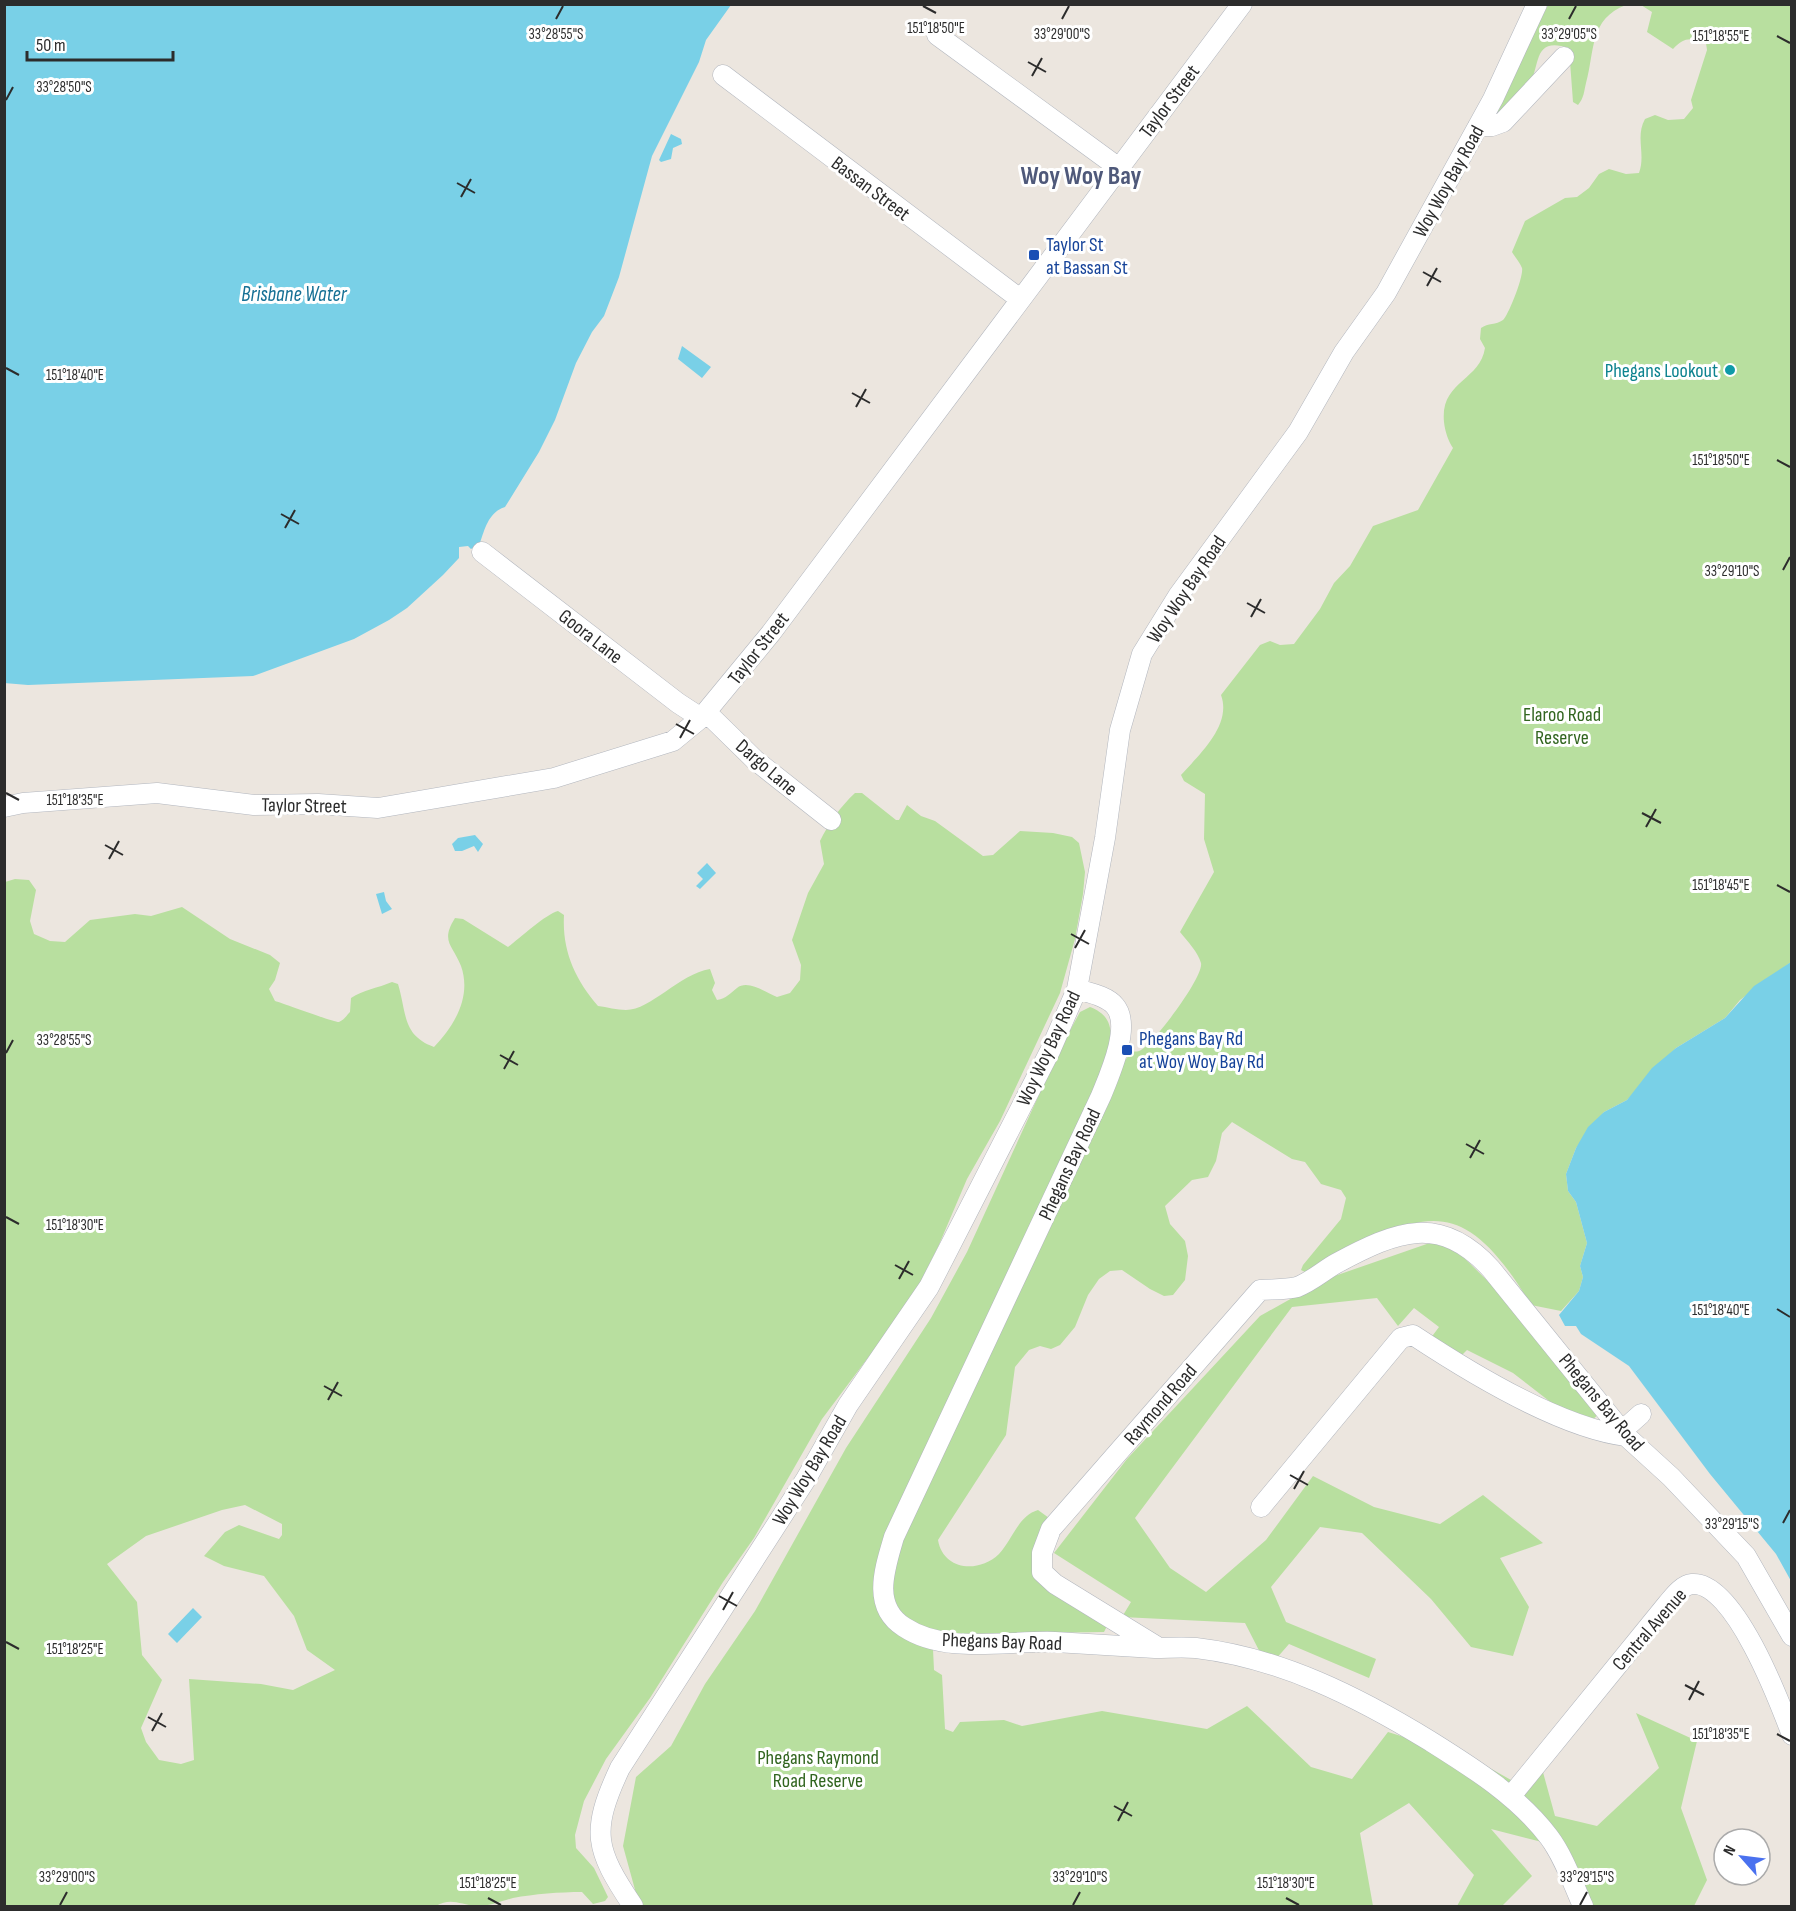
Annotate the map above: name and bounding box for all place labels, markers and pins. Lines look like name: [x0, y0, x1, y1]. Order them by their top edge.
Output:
place label: Taylor St at Bassan St: [1046, 233, 1128, 280]
marker: Taylor St at Bassan St: [1027, 248, 1041, 262]
place label: Phegans Lookout: [1605, 359, 1718, 383]
marker: Phegans Lookout: [1723, 363, 1737, 377]
place label: Phegans Bay Rd at Woy Woy Bay Rd: [1139, 1027, 1264, 1074]
marker: Phegans Bay Rd at Woy Woy Bay Rd: [1120, 1043, 1134, 1057]

